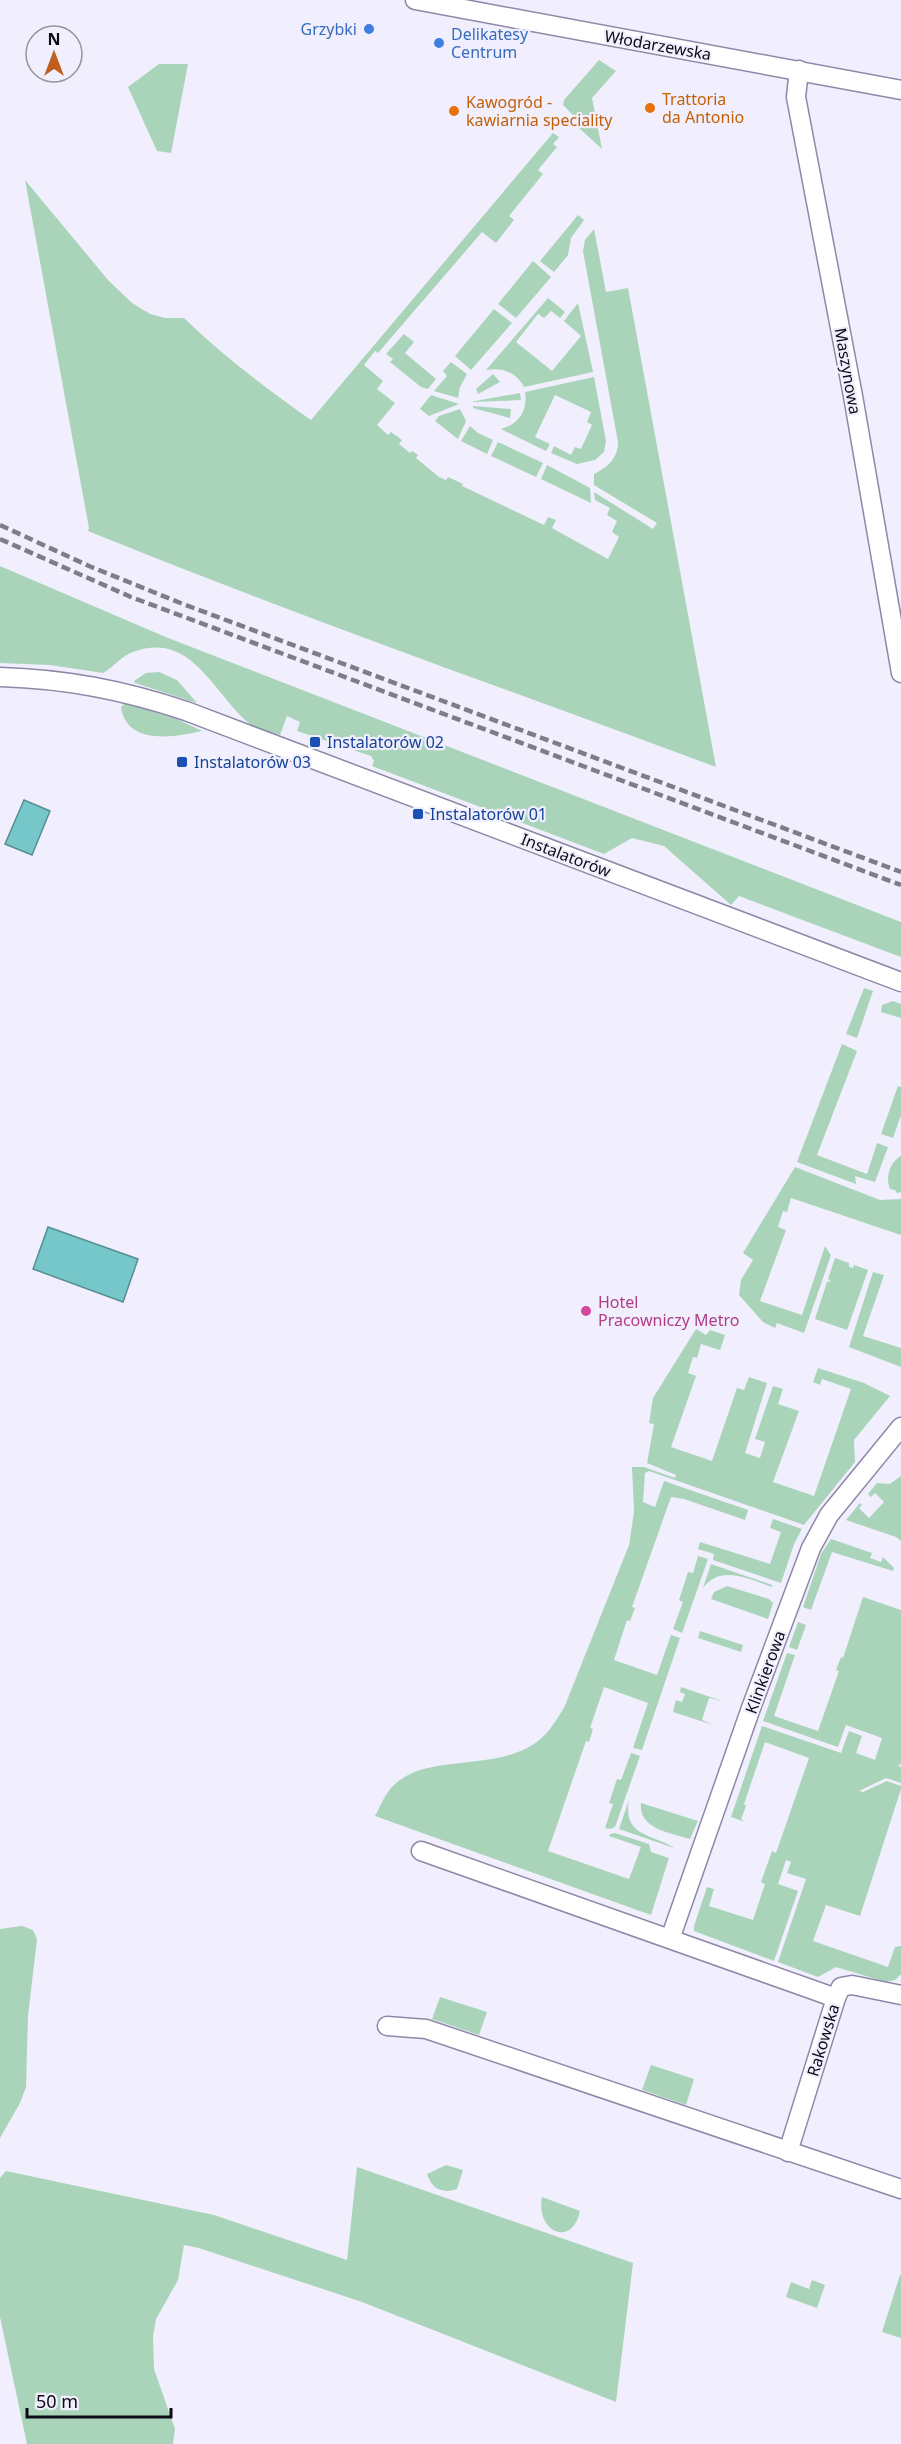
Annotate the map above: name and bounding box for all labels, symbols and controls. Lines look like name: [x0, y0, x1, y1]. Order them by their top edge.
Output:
place label: Grzybki: [301, 18, 357, 40]
marker: Grzybki: [362, 22, 376, 36]
place label: Delikatesy Centrum: [451, 23, 529, 63]
north arrow: [24, 24, 84, 84]
street label: Włodarzewska: [603, 25, 713, 65]
text: N: [47, 28, 61, 50]
marker: Delikatesy Centrum: [432, 36, 446, 50]
place label: Trattoria da Antonio: [662, 88, 744, 128]
place label: Kawogród - kawiarnia speciality: [466, 91, 613, 131]
marker: Trattoria da Antonio: [643, 101, 657, 115]
marker: Kawogród - kawiarnia speciality: [447, 104, 461, 118]
street label: Maszynowa: [830, 326, 866, 416]
place label: Instalatorów 02: [327, 731, 444, 753]
marker: Instalatorów 02: [308, 735, 322, 749]
place label: Instalatorów 03: [194, 751, 311, 773]
marker: Instalatorów 03: [175, 755, 189, 769]
place label: Instalatorów 01: [430, 803, 547, 825]
marker: Instalatorów 01: [411, 807, 425, 821]
street label: Instalatorów: [518, 828, 614, 882]
place label: Hotel Pracowniczy Metro: [598, 1291, 739, 1331]
marker: Hotel Pracowniczy Metro: [579, 1304, 593, 1318]
street label: Klinkierowa: [740, 1627, 790, 1717]
street label: Rakowska: [802, 2001, 844, 2079]
scale bar: [27, 2381, 171, 2419]
text: 50 m: [36, 2389, 78, 2413]

